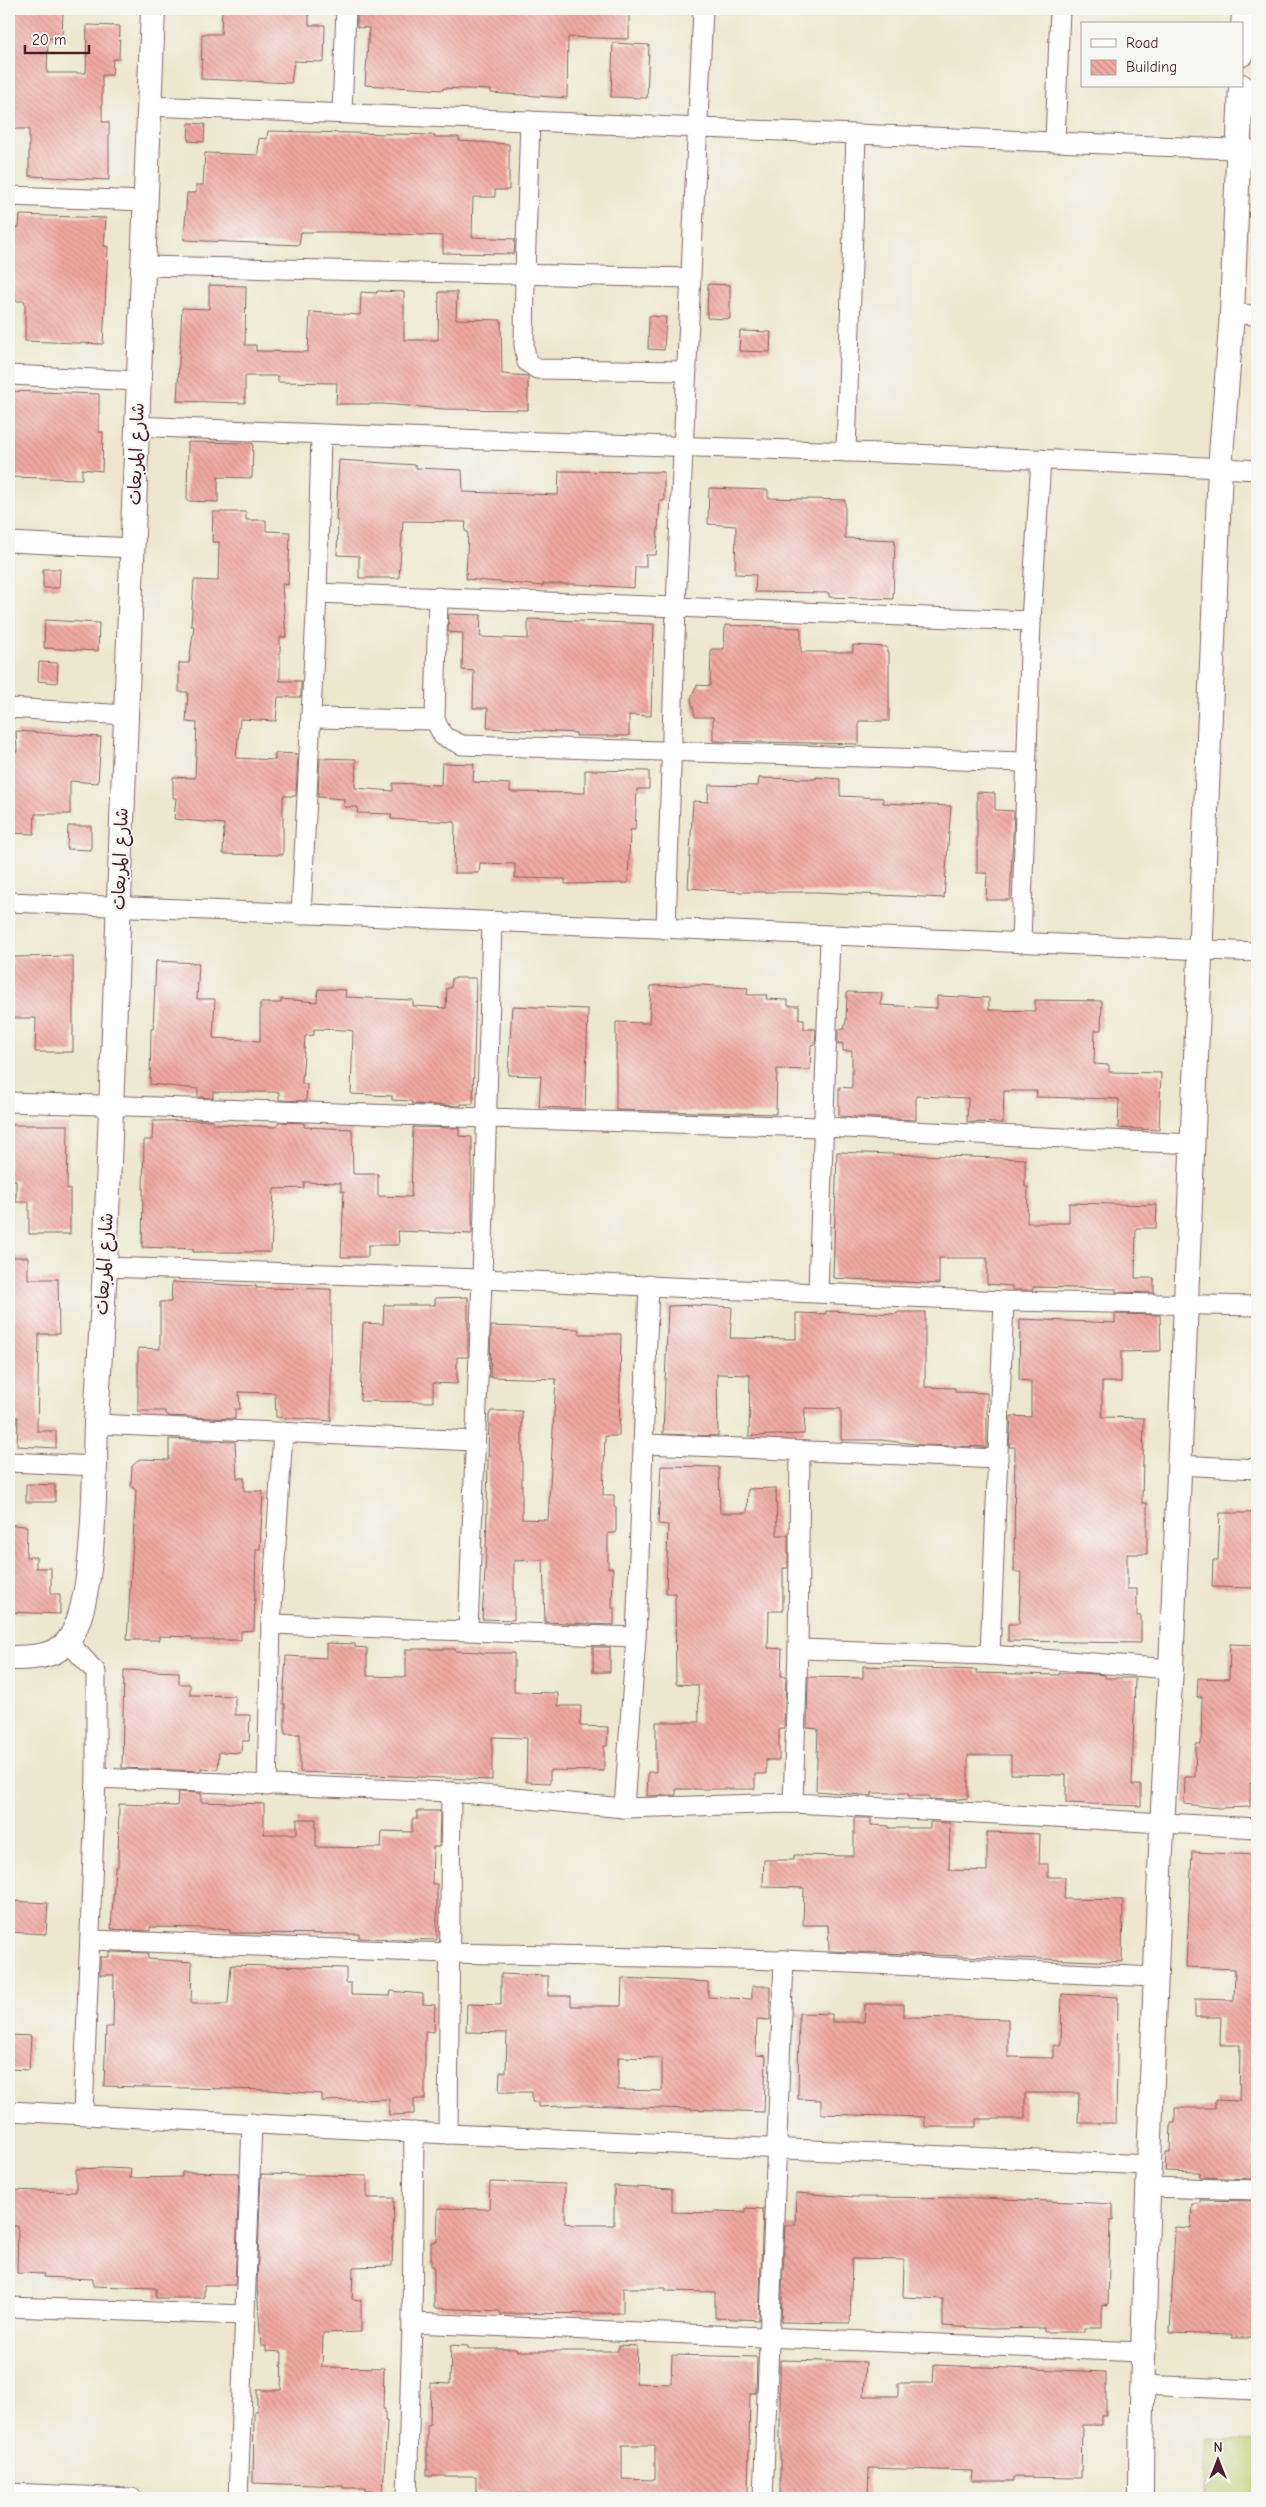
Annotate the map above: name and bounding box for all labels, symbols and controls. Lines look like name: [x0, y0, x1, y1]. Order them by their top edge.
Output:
scale bar: [25, 22, 89, 54]
legend: [1081, 22, 1244, 88]
text: 20 m: [32, 31, 66, 49]
text: Road: [1126, 34, 1158, 52]
text: Building: [1126, 58, 1177, 76]
street label: شارع المربعات: [124, 402, 150, 506]
street label: شارع المربعات: [108, 807, 134, 911]
street label: شارع المربعات: [91, 1212, 119, 1316]
north arrow: [1194, 2434, 1244, 2484]
text: N: [1213, 2439, 1223, 2456]

